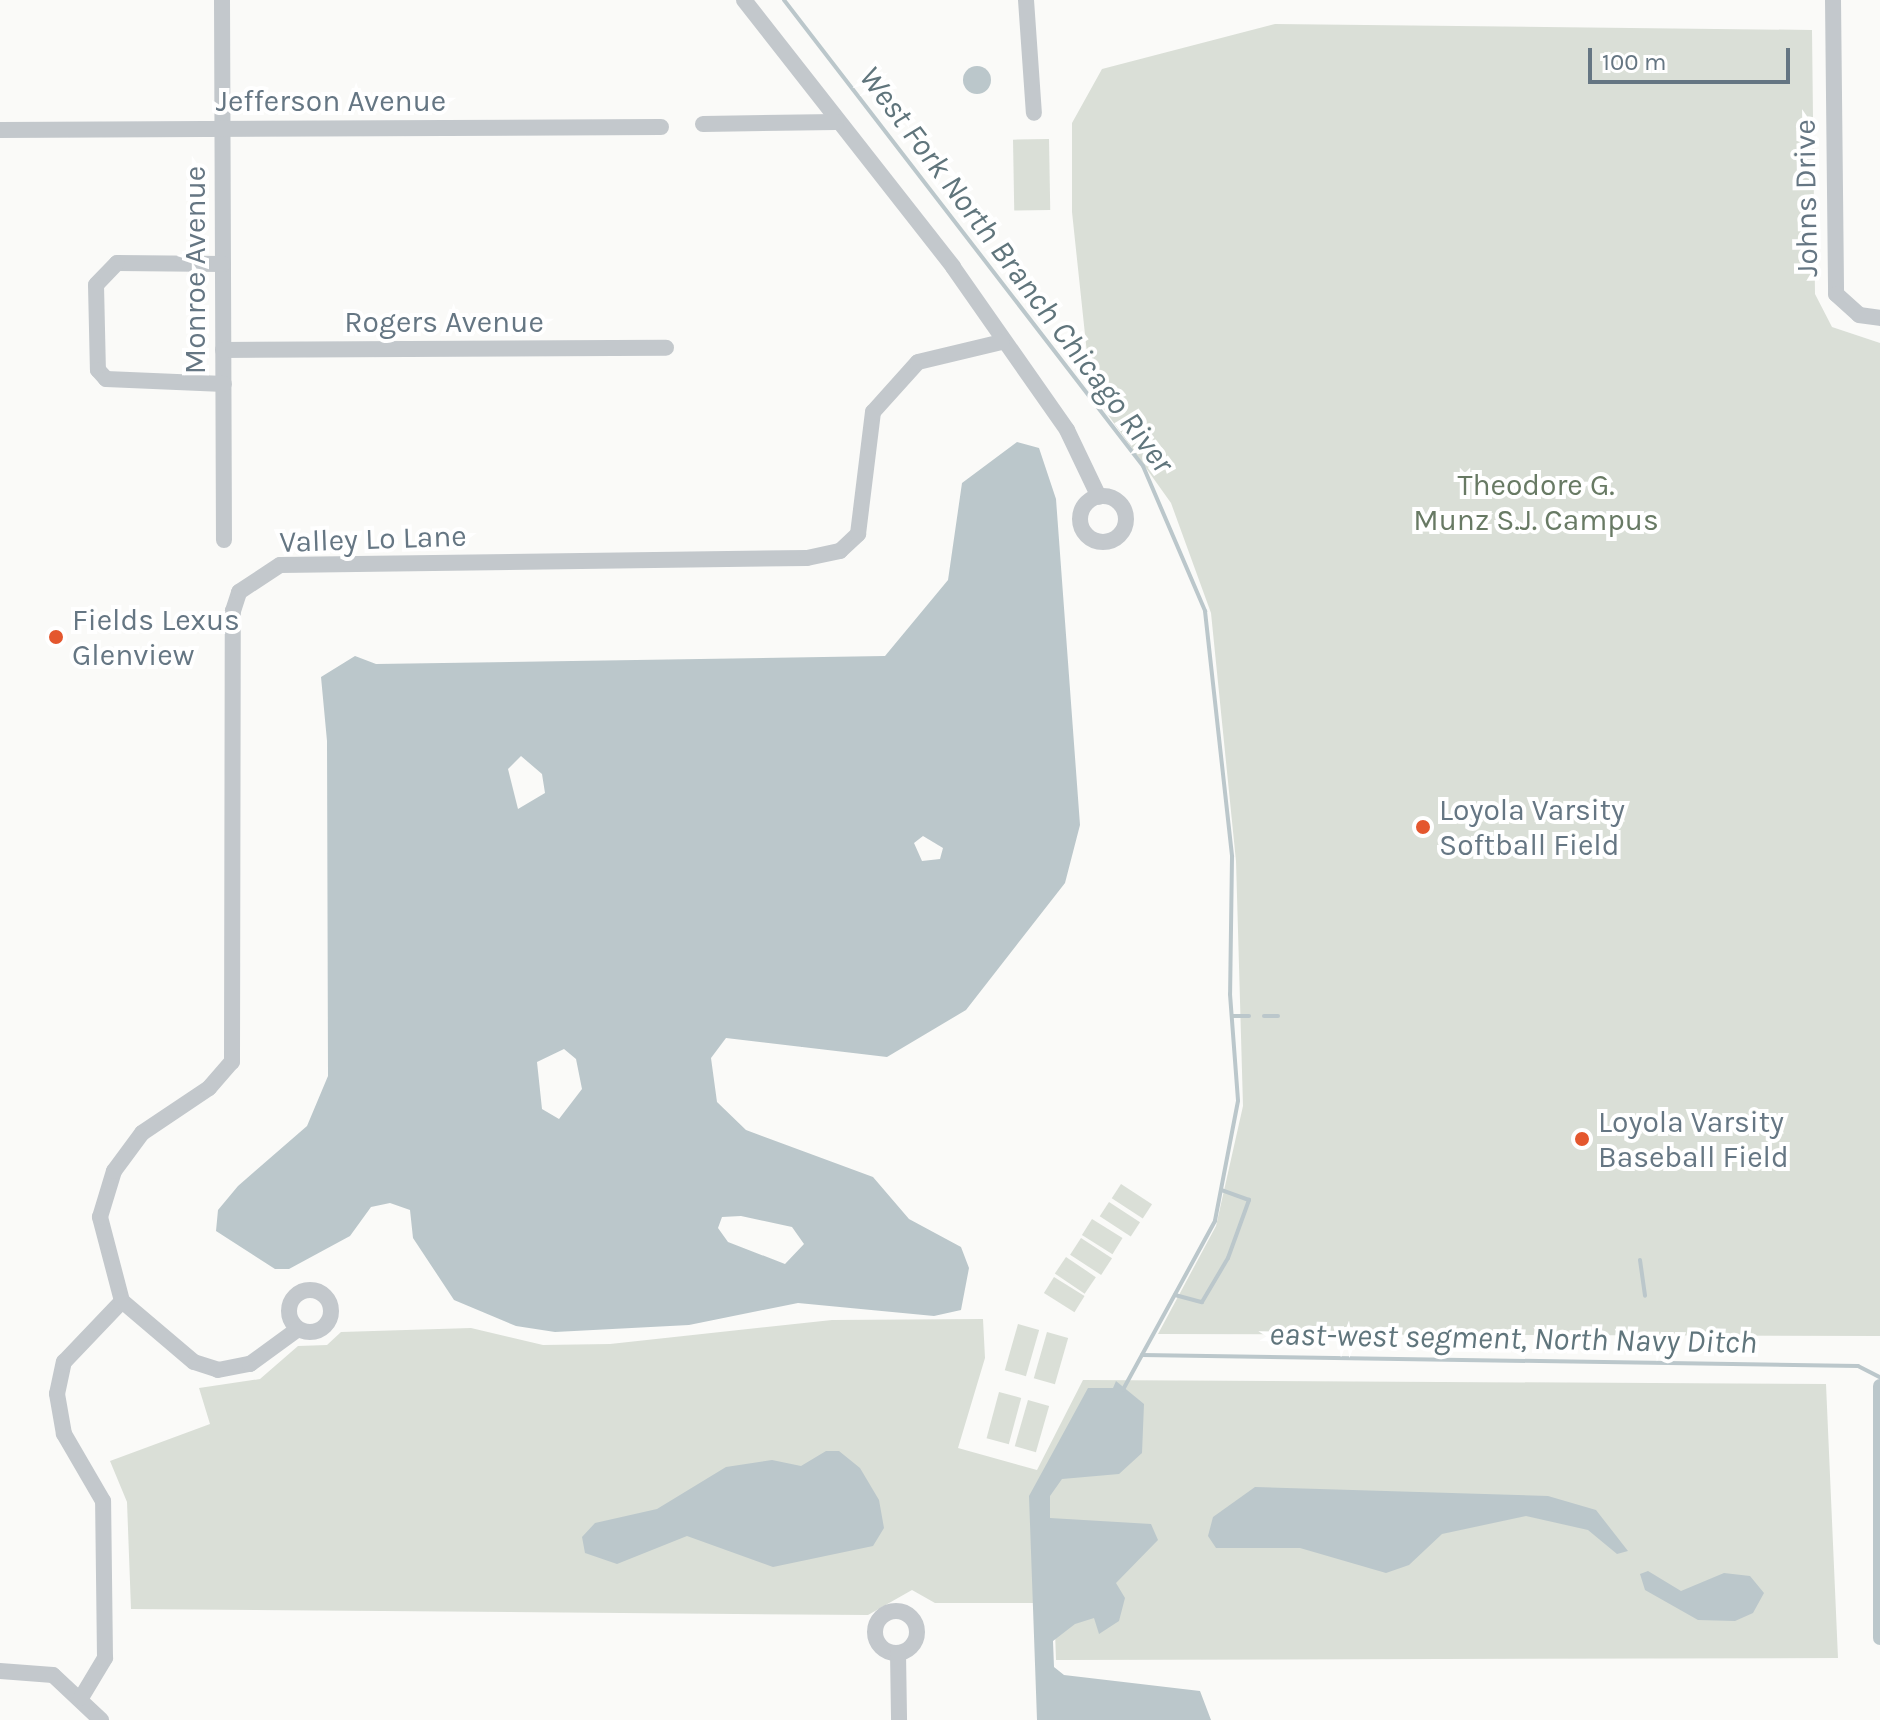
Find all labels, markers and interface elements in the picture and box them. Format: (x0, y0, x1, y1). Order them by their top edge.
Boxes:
scale bar (1592, 32, 1794, 82)
text: 100 m (1602, 48, 1667, 76)
water label: West Fork North Branch Chicago River (850, 59, 1182, 481)
street label: Jefferson Avenue (216, 83, 446, 119)
street label: Johns Drive (1787, 119, 1825, 277)
street label: Monroe Avenue (177, 166, 213, 374)
street label: Rogers Avenue (344, 304, 544, 340)
park label: Theodore G. Munz S.J. Campus (1413, 467, 1659, 538)
street label: Valley Lo Lane (279, 518, 467, 560)
place label: Fields Lexus Glenview (72, 602, 240, 672)
marker: Fields Lexus Glenview (47, 628, 65, 646)
place label: Loyola Varsity Softball Field (1439, 792, 1625, 862)
marker: Loyola Varsity Softball Field (1414, 818, 1432, 836)
place label: Loyola Varsity Baseball Field (1598, 1104, 1789, 1174)
marker: Loyola Varsity Baseball Field (1573, 1130, 1591, 1148)
water label: east-west segment, North Navy Ditch (1269, 1316, 1757, 1362)

